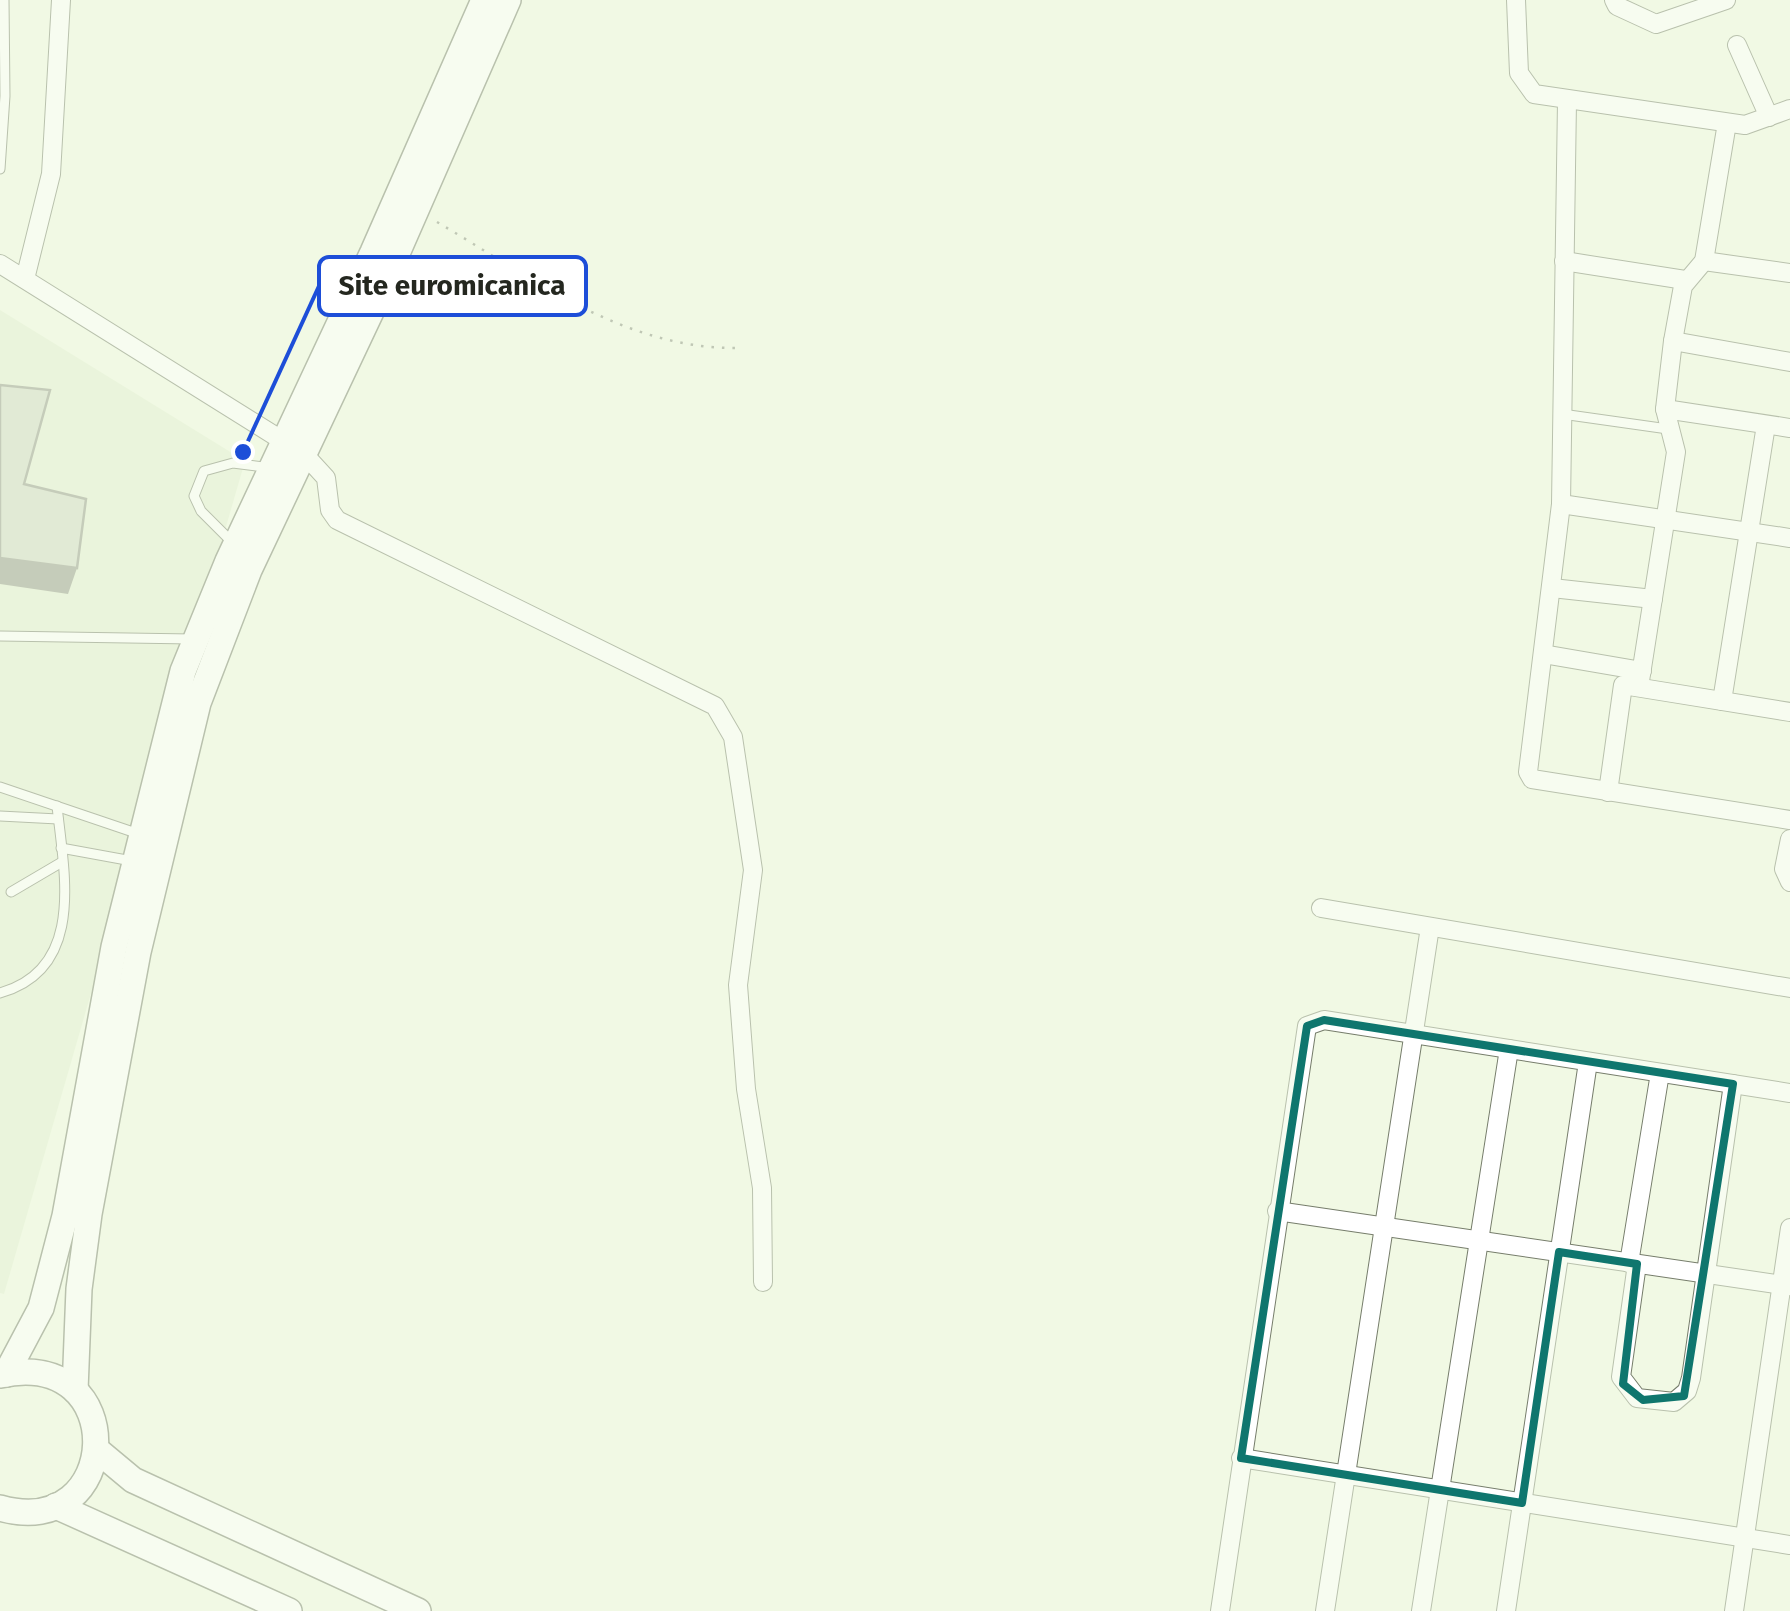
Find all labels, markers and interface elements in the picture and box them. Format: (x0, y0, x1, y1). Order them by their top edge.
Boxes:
callout: Site euromicanica (319, 257, 586, 315)
text: Site euromicanica (338, 269, 566, 302)

